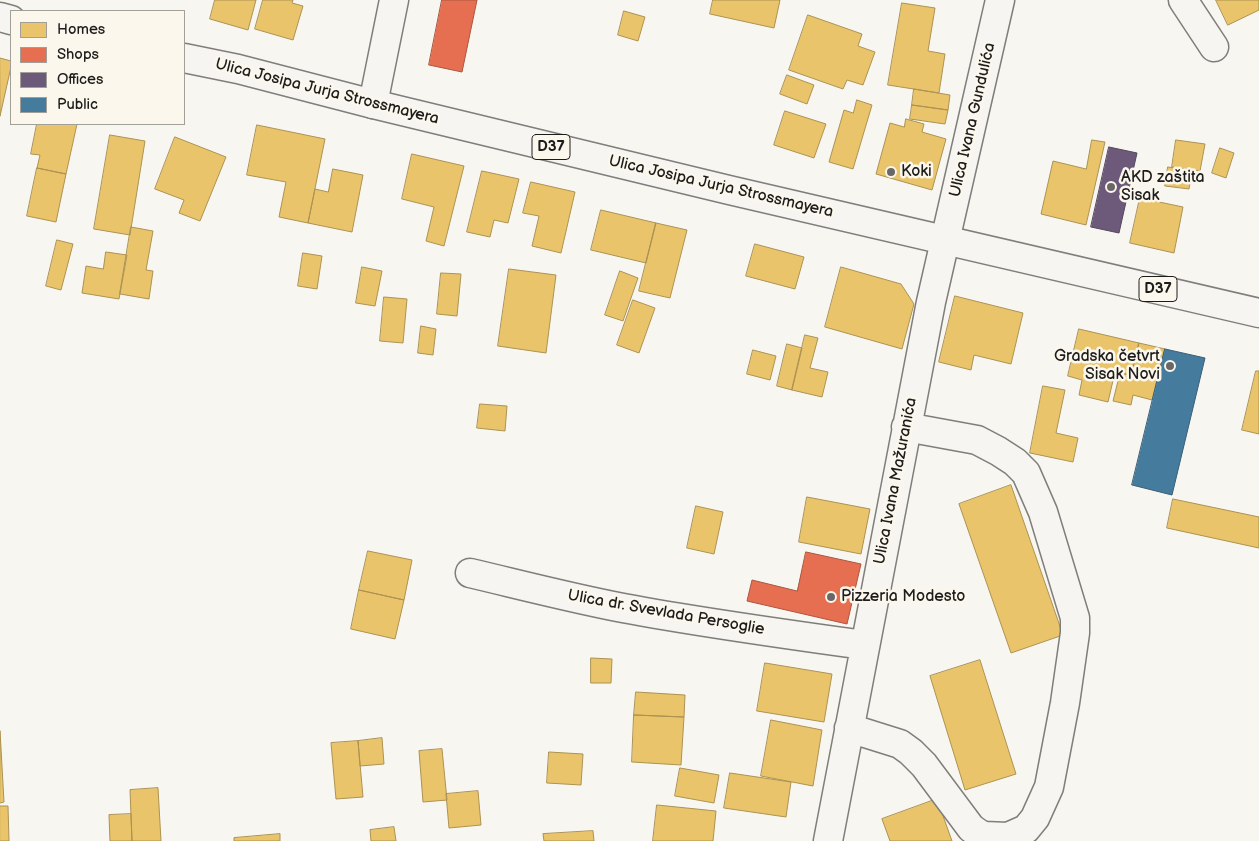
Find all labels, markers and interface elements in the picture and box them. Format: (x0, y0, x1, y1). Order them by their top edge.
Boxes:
legend (10, 10, 185, 125)
text: Homes (57, 20, 105, 39)
street label: Ulica Ivana Gundulića (946, 41, 1000, 199)
text: Shops (57, 45, 99, 64)
street label: Ulica Josipa Jurja Strossmayera (213, 55, 441, 129)
text: Offices (57, 70, 103, 89)
text: Public (57, 95, 98, 114)
road number: D37 (532, 134, 570, 160)
street label: Ulica Josipa Jurja Strossmayera (607, 152, 835, 222)
place label: Koki (901, 162, 932, 182)
marker: Koki (885, 166, 897, 178)
place label: AKD zaštita Sisak (1121, 168, 1205, 206)
marker: AKD zaštita Sisak (1105, 181, 1117, 193)
road number: D37 (1139, 276, 1177, 302)
place label: Gradska četvrt Sisak Novi (1054, 347, 1160, 385)
marker: Gradska četvrt Sisak Novi (1164, 360, 1176, 372)
street label: Ulica Ivana Mažuranića (870, 396, 922, 566)
street label: Ulica dr. Svevlada Persoglie (566, 586, 766, 640)
place label: Pizzeria Modesto (841, 587, 965, 607)
marker: Pizzeria Modesto (825, 591, 837, 603)

